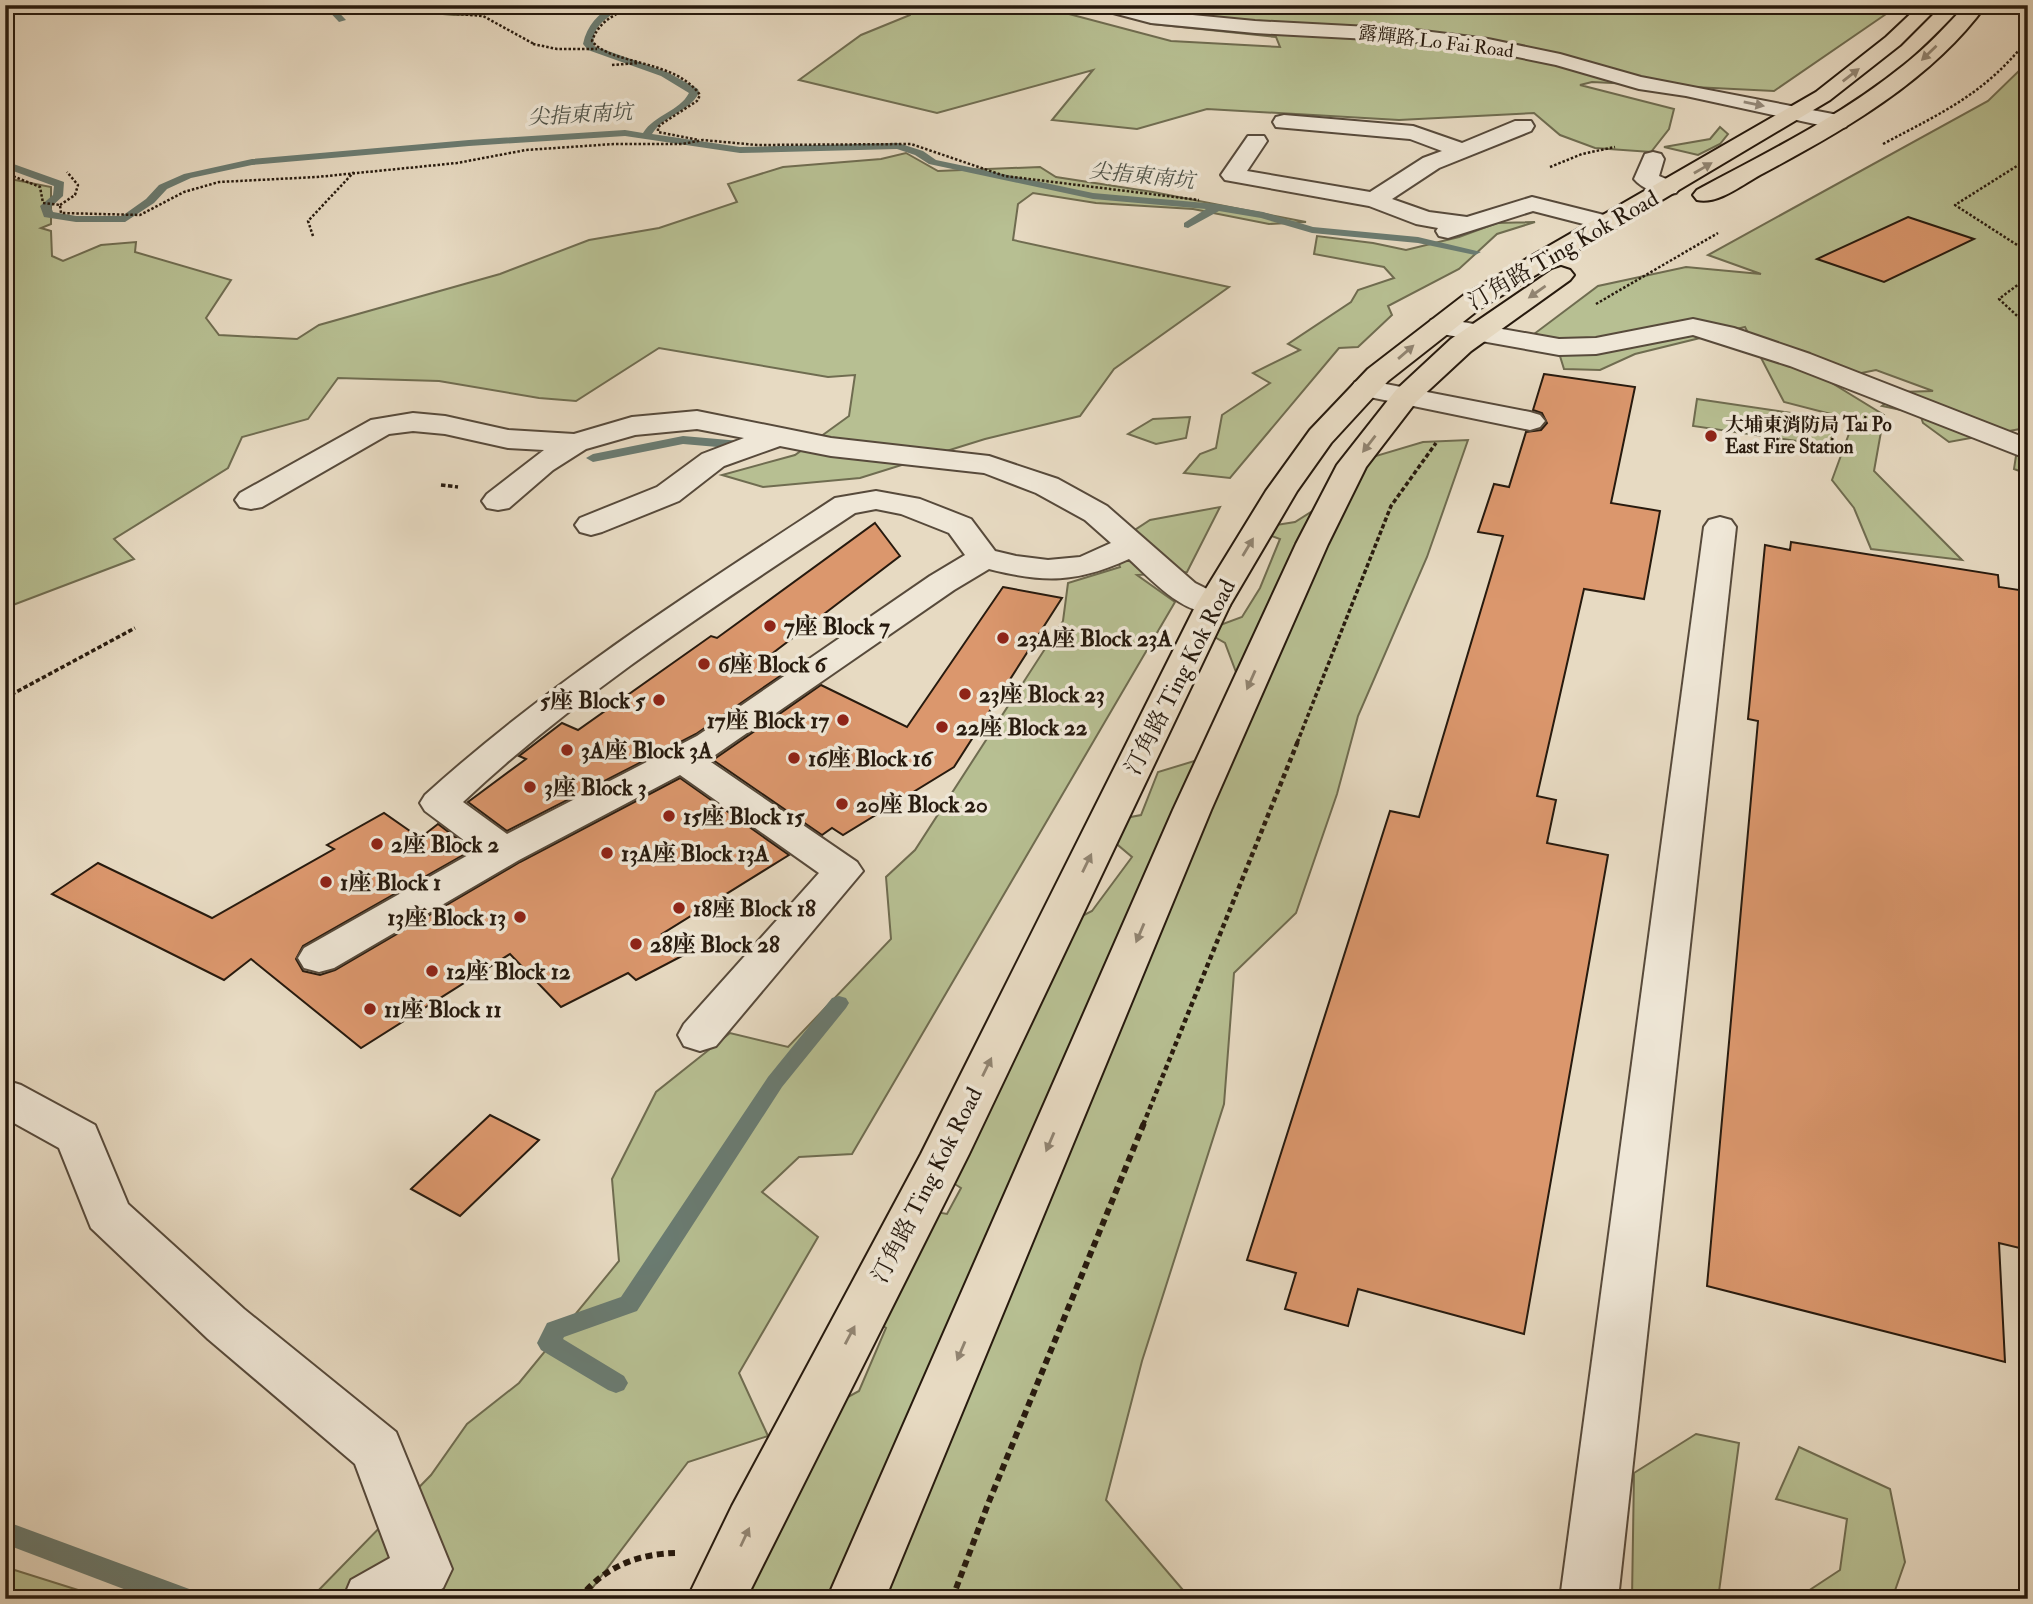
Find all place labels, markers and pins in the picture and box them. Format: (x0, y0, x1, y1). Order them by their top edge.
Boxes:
place label: 大埔東消防局 Tai Po East Fire Station (1725, 413, 1892, 459)
marker: 大埔東消防局 Tai Po East Fire Station (1703, 428, 1719, 444)
place label: 7座 Block 7 (784, 612, 890, 641)
marker: 7座 Block 7 (762, 618, 778, 634)
place label: 23A座 Block 23A (1017, 624, 1172, 653)
marker: 23A座 Block 23A (995, 630, 1011, 646)
place label: 6座 Block 6 (718, 650, 828, 679)
marker: 6座 Block 6 (696, 656, 712, 672)
place label: 23座 Block 23 (979, 680, 1105, 709)
place label: 5座 Block 5 (540, 686, 646, 715)
marker: 23座 Block 23 (957, 686, 973, 702)
marker: 5座 Block 5 (651, 692, 667, 708)
place label: 17座 Block 17 (707, 706, 829, 735)
marker: 17座 Block 17 (835, 712, 851, 728)
place label: 22座 Block 22 (956, 713, 1088, 742)
marker: 22座 Block 22 (934, 719, 950, 735)
place label: 3A座 Block 3A (581, 736, 713, 765)
marker: 3A座 Block 3A (559, 742, 575, 758)
place label: 16座 Block 16 (808, 744, 935, 773)
marker: 16座 Block 16 (786, 750, 802, 766)
place label: 3座 Block 3 (544, 773, 646, 802)
marker: 3座 Block 3 (522, 779, 538, 795)
place label: 20座 Block 20 (856, 790, 988, 819)
marker: 20座 Block 20 (834, 796, 850, 812)
place label: 15座 Block 15 (683, 802, 805, 831)
marker: 15座 Block 15 (661, 808, 677, 824)
place label: 2座 Block 2 (391, 830, 499, 859)
marker: 2座 Block 2 (369, 836, 385, 852)
place label: 13A座 Block 13A (621, 839, 769, 868)
marker: 13A座 Block 13A (599, 845, 615, 861)
place label: 1座 Block 1 (340, 868, 441, 897)
marker: 1座 Block 1 (318, 874, 334, 890)
place label: 18座 Block 18 (693, 894, 816, 923)
marker: 18座 Block 18 (671, 900, 687, 916)
place label: 13座 Block 13 (387, 903, 506, 932)
marker: 13座 Block 13 (512, 909, 528, 925)
place label: 28座 Block 28 (650, 930, 780, 959)
marker: 28座 Block 28 (628, 936, 644, 952)
place label: 12座 Block 12 (446, 957, 571, 986)
marker: 12座 Block 12 (424, 963, 440, 979)
place label: 11座 Block 11 (384, 995, 502, 1024)
marker: 11座 Block 11 (362, 1001, 378, 1017)

